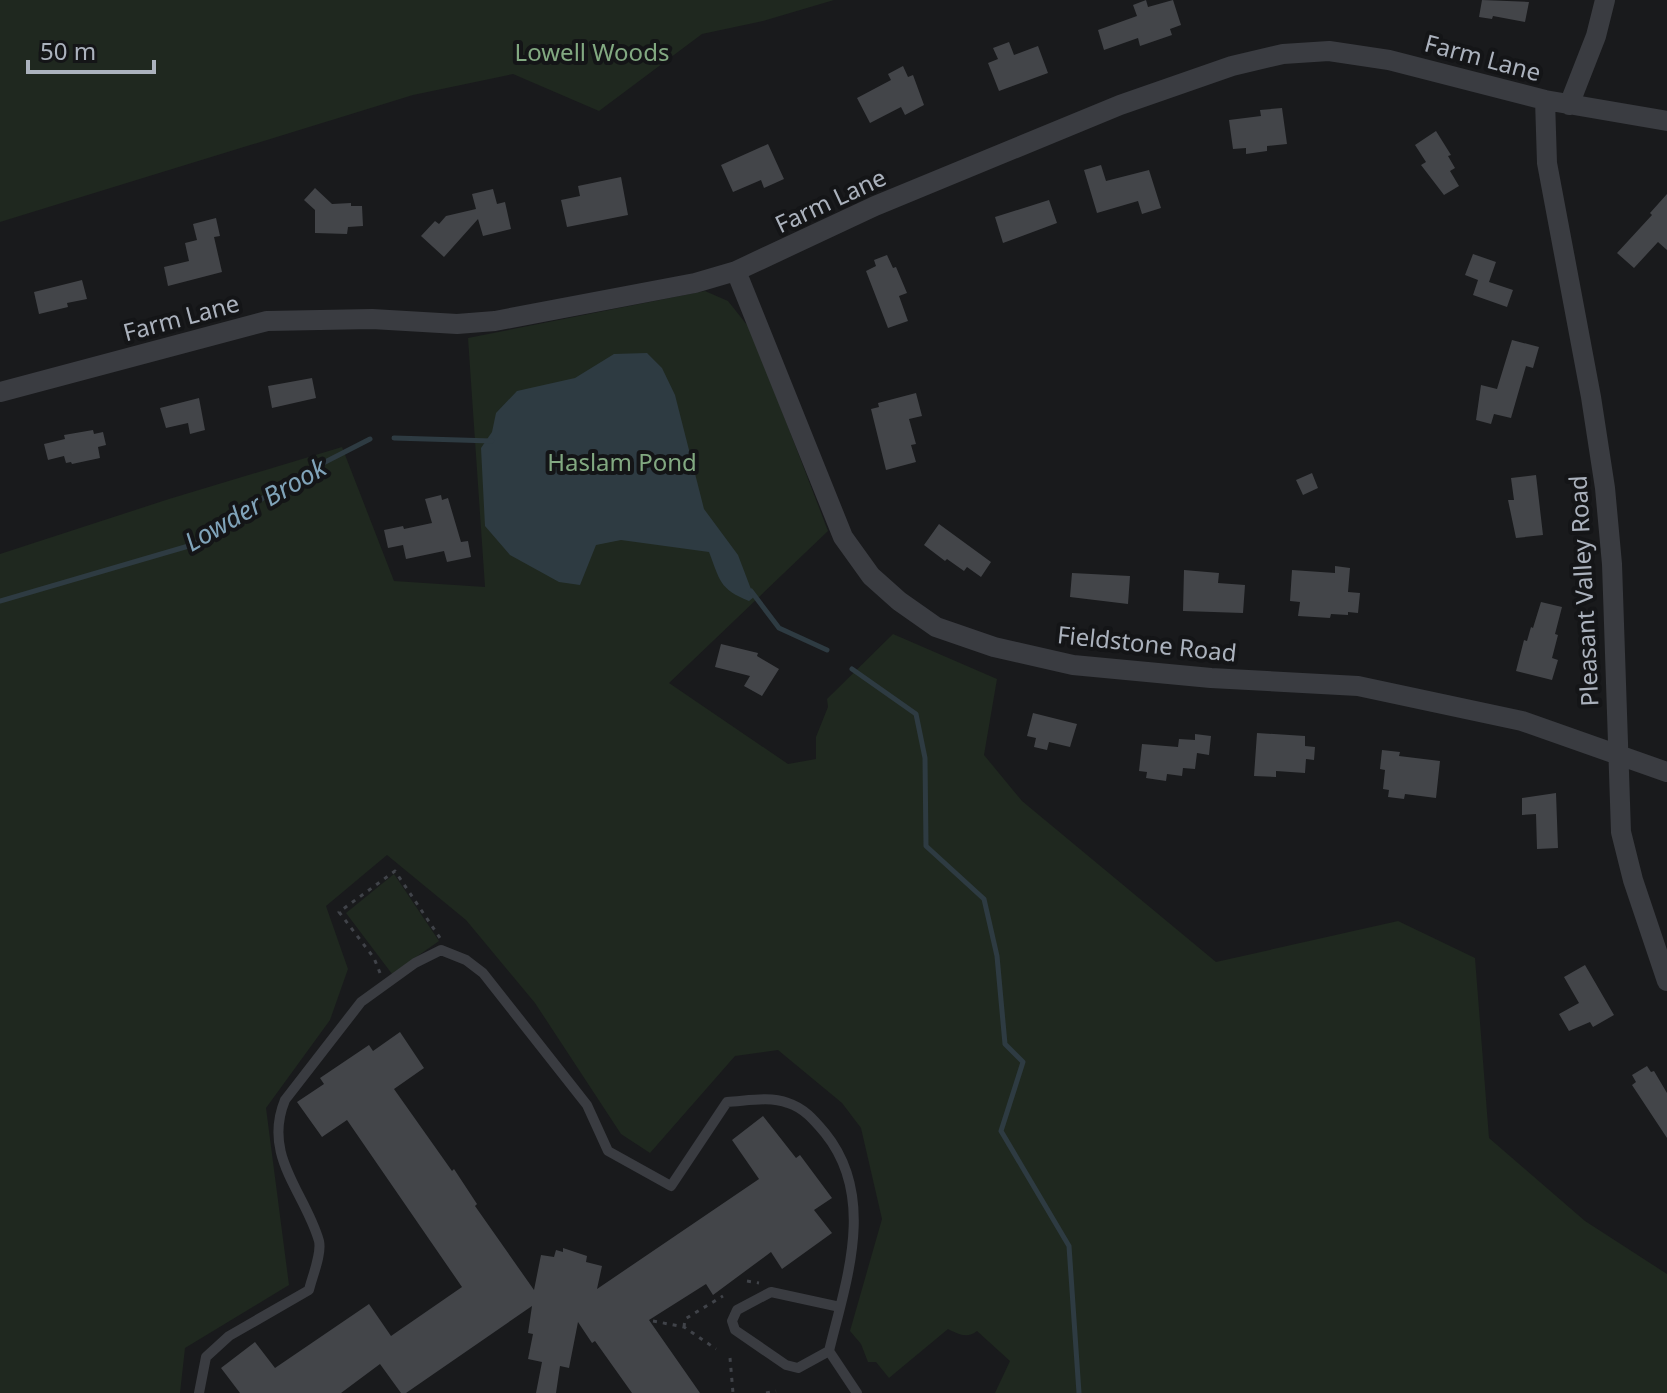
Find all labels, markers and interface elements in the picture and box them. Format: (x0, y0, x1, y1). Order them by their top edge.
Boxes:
scale bar (28, 24, 154, 74)
street label: Farm Lane (1421, 26, 1545, 88)
text: 50 m (40, 34, 96, 67)
park label: Lowell Woods (515, 35, 669, 68)
street label: Farm Lane (769, 160, 891, 240)
street label: Farm Lane (119, 286, 243, 348)
park label: Haslam Pond (547, 445, 697, 478)
water label: Lowder Brook (178, 448, 333, 559)
street label: Pleasant Valley Road (1560, 475, 1606, 707)
street label: Fieldstone Road (1056, 617, 1238, 669)

